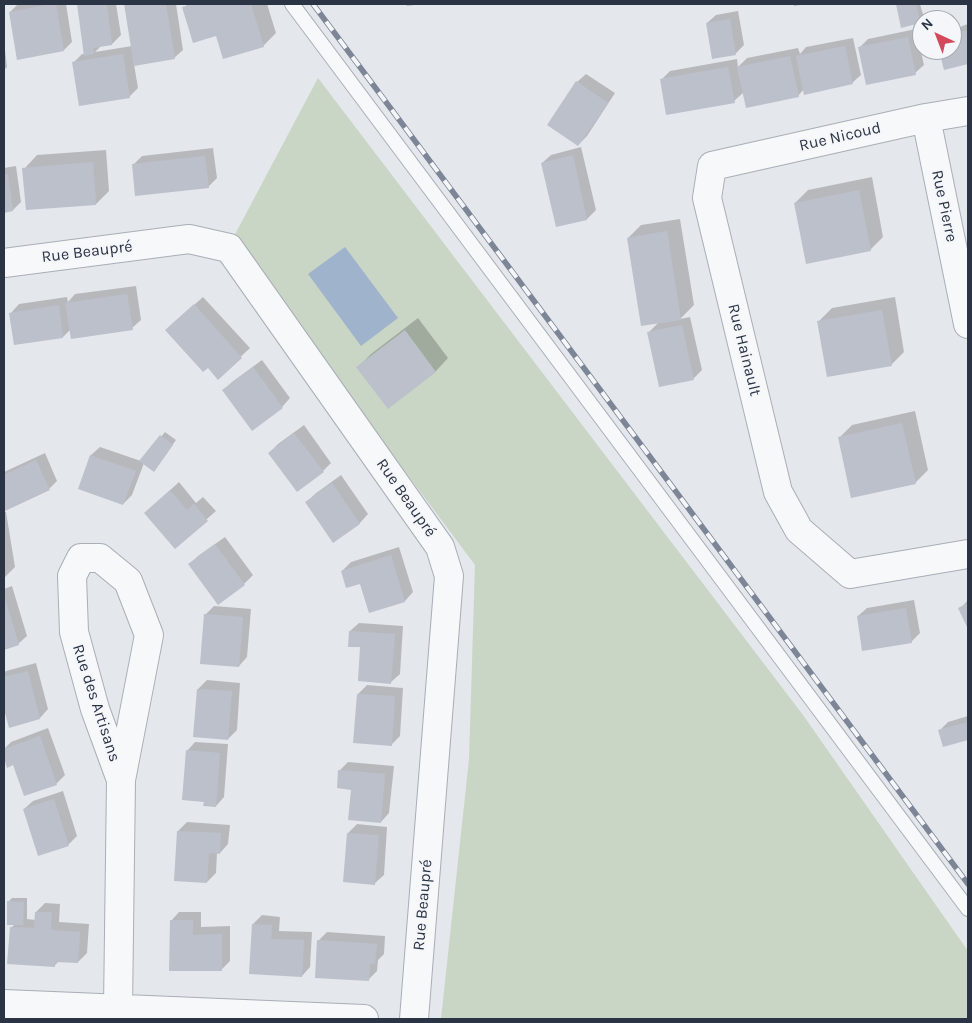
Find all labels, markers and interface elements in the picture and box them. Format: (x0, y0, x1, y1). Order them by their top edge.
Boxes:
north arrow (912, 10, 962, 60)
text: N (918, 15, 937, 34)
street label: Rue Nicoud (797, 118, 883, 156)
street label: Rue Pierre (927, 168, 961, 244)
street label: Rue Beaupré (40, 237, 134, 267)
street label: Rue Hainault (723, 302, 765, 398)
street label: Rue Beaupré (372, 455, 440, 541)
street label: Rue des Artisans (68, 642, 124, 764)
street label: Rue Beaupré (409, 859, 437, 951)

